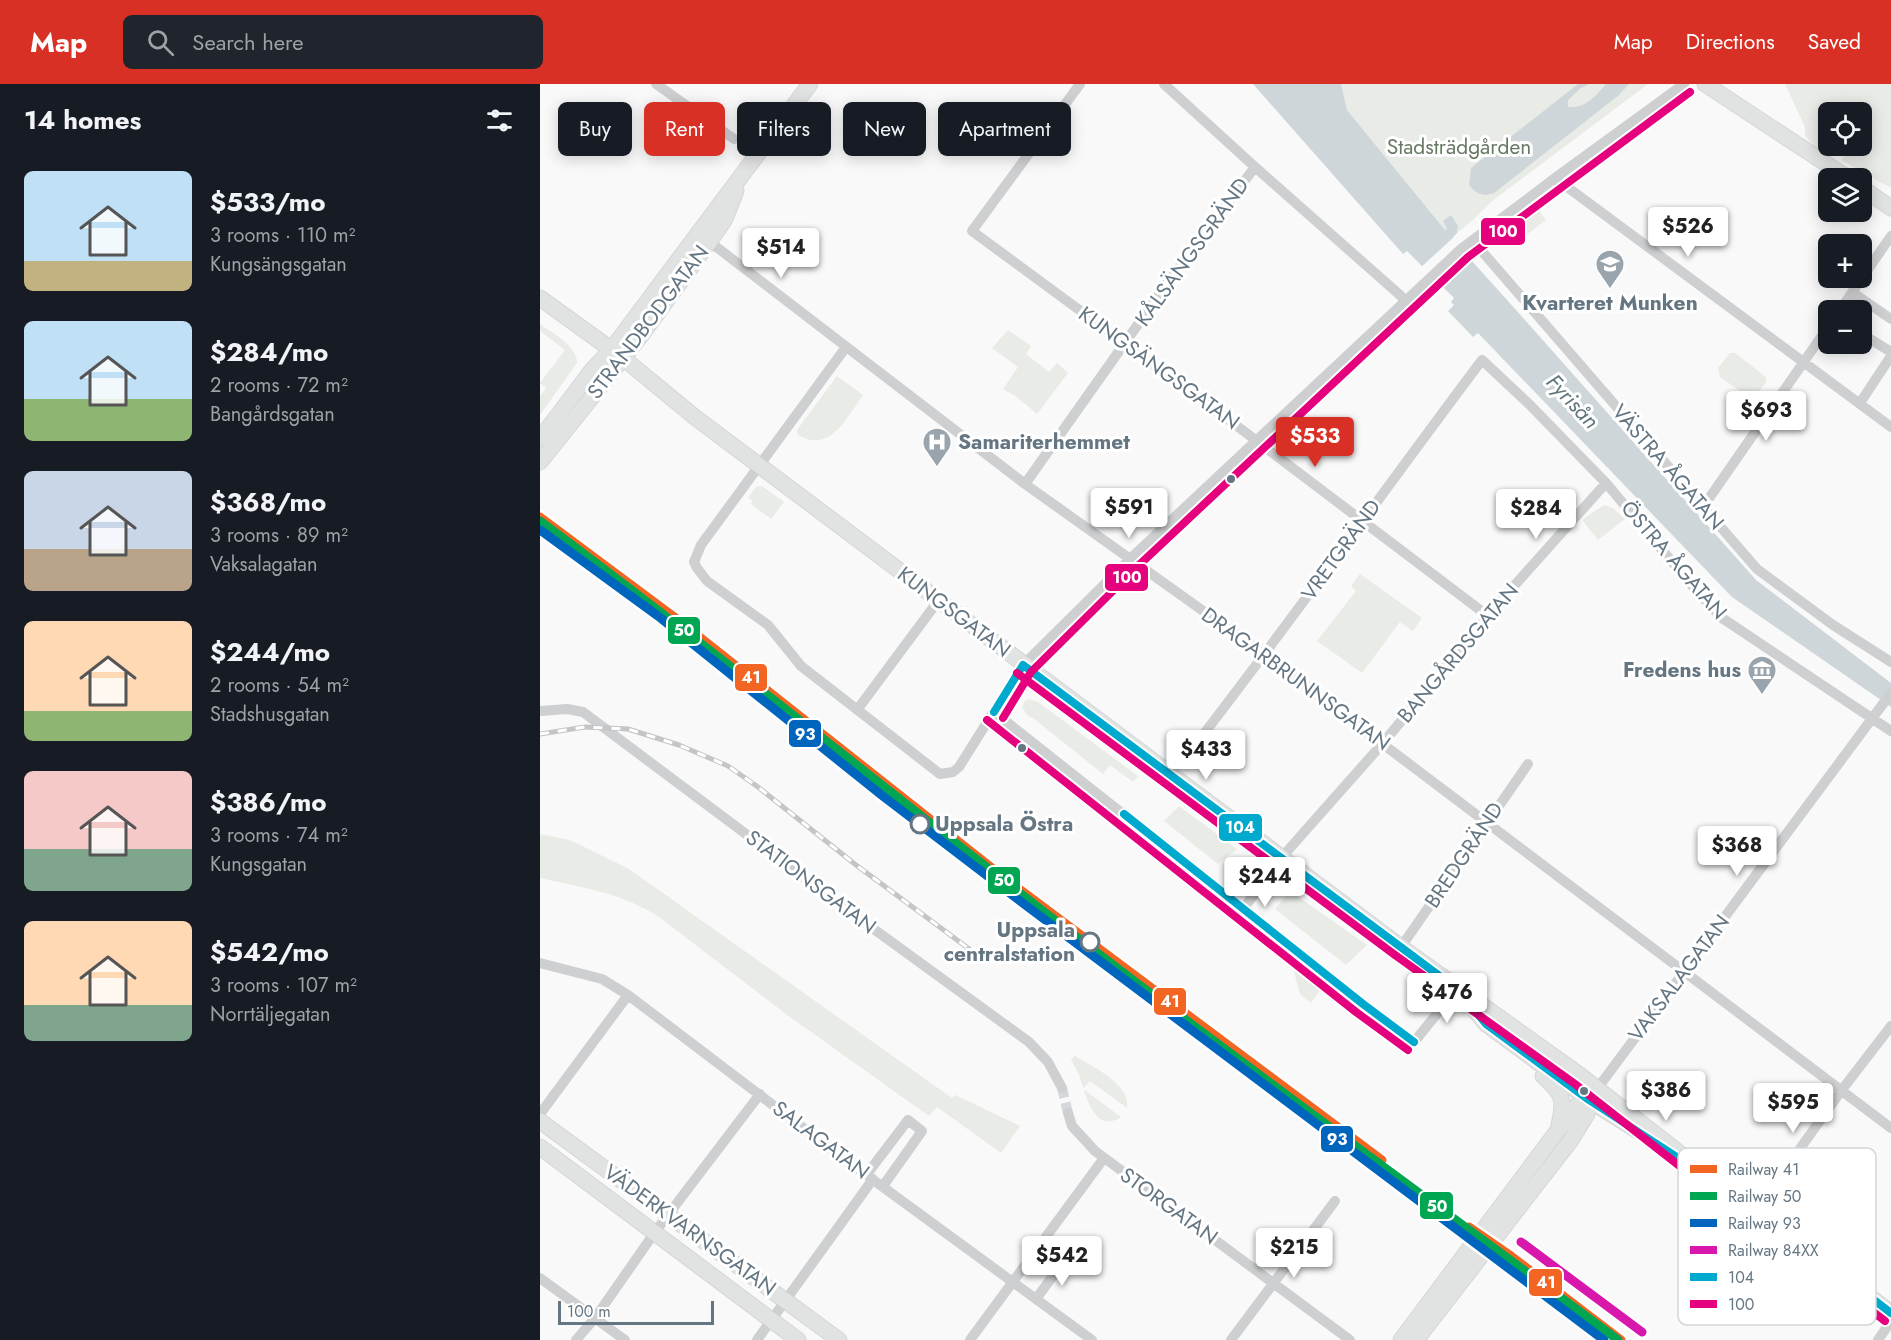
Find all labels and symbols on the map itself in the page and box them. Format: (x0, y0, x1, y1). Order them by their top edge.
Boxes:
park label: Stadsträdgården (1387, 132, 1531, 162)
street label: KÅLSÄNGSGRÄND (1128, 172, 1256, 332)
pin: $526 (1652, 207, 1724, 258)
line badge: 100 (1480, 217, 1526, 246)
text: 100 (1488, 220, 1518, 243)
pin: $514 (745, 228, 817, 279)
street label: STRANDBODGATAN (580, 239, 716, 405)
school or university icon: Kvarteret Munken (1594, 248, 1626, 290)
place label: Kvarteret Munken (1522, 288, 1698, 318)
street label: KUNGSÄNGSGATAN (1072, 299, 1246, 437)
water label: Fyrisån (1539, 366, 1607, 436)
pin: $693 (1730, 391, 1802, 442)
street label: VÄSTRA ÅGATAN (1605, 398, 1731, 536)
pin: $533 (1279, 417, 1351, 468)
hospital icon: Samariterhemmet (921, 426, 953, 468)
place label: Samariterhemmet (958, 427, 1130, 457)
unlabelled marker (1225, 473, 1237, 485)
pin: $591 (1093, 488, 1165, 539)
pin: $284 (1500, 489, 1572, 540)
street label: VRETGRÄND (1294, 493, 1388, 607)
street label: ÖSTRA ÅGATAN (1614, 494, 1734, 626)
street label: KUNGSGATAN (891, 559, 1017, 665)
line badge: 100 (1104, 563, 1149, 592)
text: 100 (1112, 566, 1142, 589)
street label: BANGÅRDSGATAN (1390, 577, 1526, 729)
street label: DRAGARBRUNNSGATAN (1195, 600, 1397, 758)
line badge: 50 (667, 616, 701, 645)
text: 50 (674, 619, 694, 642)
museum icon: Fredens hus (1746, 654, 1778, 696)
place label: Fredens hus (1623, 655, 1741, 685)
line badge: 41 (734, 663, 768, 692)
text: 41 (741, 666, 761, 689)
line badge: 93 (788, 719, 822, 748)
text: 93 (795, 723, 815, 746)
pin: $433 (1170, 730, 1242, 781)
unlabelled marker (1016, 742, 1028, 754)
street label: BREDGRÄND (1418, 796, 1510, 914)
place label: Uppsala Östra (935, 809, 1073, 839)
line badge: 104 (1218, 813, 1263, 842)
marker: Uppsala Östra (910, 814, 930, 834)
text: 104 (1225, 816, 1255, 839)
street label: STATIONSGATAN (739, 823, 883, 941)
pin: $368 (1701, 826, 1773, 877)
pin: $244 (1229, 857, 1301, 908)
line badge: 50 (987, 866, 1021, 895)
text: 50 (994, 869, 1014, 892)
street label: VAKSALAGATAN (1621, 908, 1737, 1048)
place label: Uppsala centralstation (944, 915, 1075, 969)
marker: Uppsala centralstation (1080, 932, 1100, 952)
pin: $476 (1411, 973, 1483, 1024)
line badge: 41 (1153, 987, 1187, 1016)
text: 41 (1160, 990, 1180, 1013)
pin: $386 (1630, 1071, 1702, 1122)
pin: $595 (1757, 1083, 1829, 1134)
unlabelled marker (1578, 1085, 1590, 1097)
street label: SALAGATAN (766, 1094, 876, 1186)
line badge: 93 (1320, 1125, 1354, 1153)
text: 93 (1327, 1128, 1347, 1151)
legend (1678, 1148, 1876, 1325)
street label: VÄDERKVARNSGATAN (598, 1157, 782, 1303)
text: Railway 41 (1728, 1158, 1799, 1181)
street label: STORGATAN (1114, 1160, 1224, 1252)
text: Railway 50 (1728, 1185, 1801, 1208)
line badge: 50 (1419, 1191, 1454, 1220)
text: 50 (1427, 1195, 1447, 1218)
text: Railway 93 (1728, 1212, 1801, 1235)
pin: $215 (1258, 1228, 1330, 1279)
pin: $542 (1026, 1236, 1098, 1287)
text: Railway 84XX (1728, 1239, 1819, 1262)
text: 104 (1728, 1266, 1754, 1289)
line badge: 41 (1528, 1268, 1563, 1297)
text: 41 (1536, 1271, 1556, 1294)
text: 100 (1728, 1293, 1754, 1316)
scale bar (558, 1298, 714, 1326)

